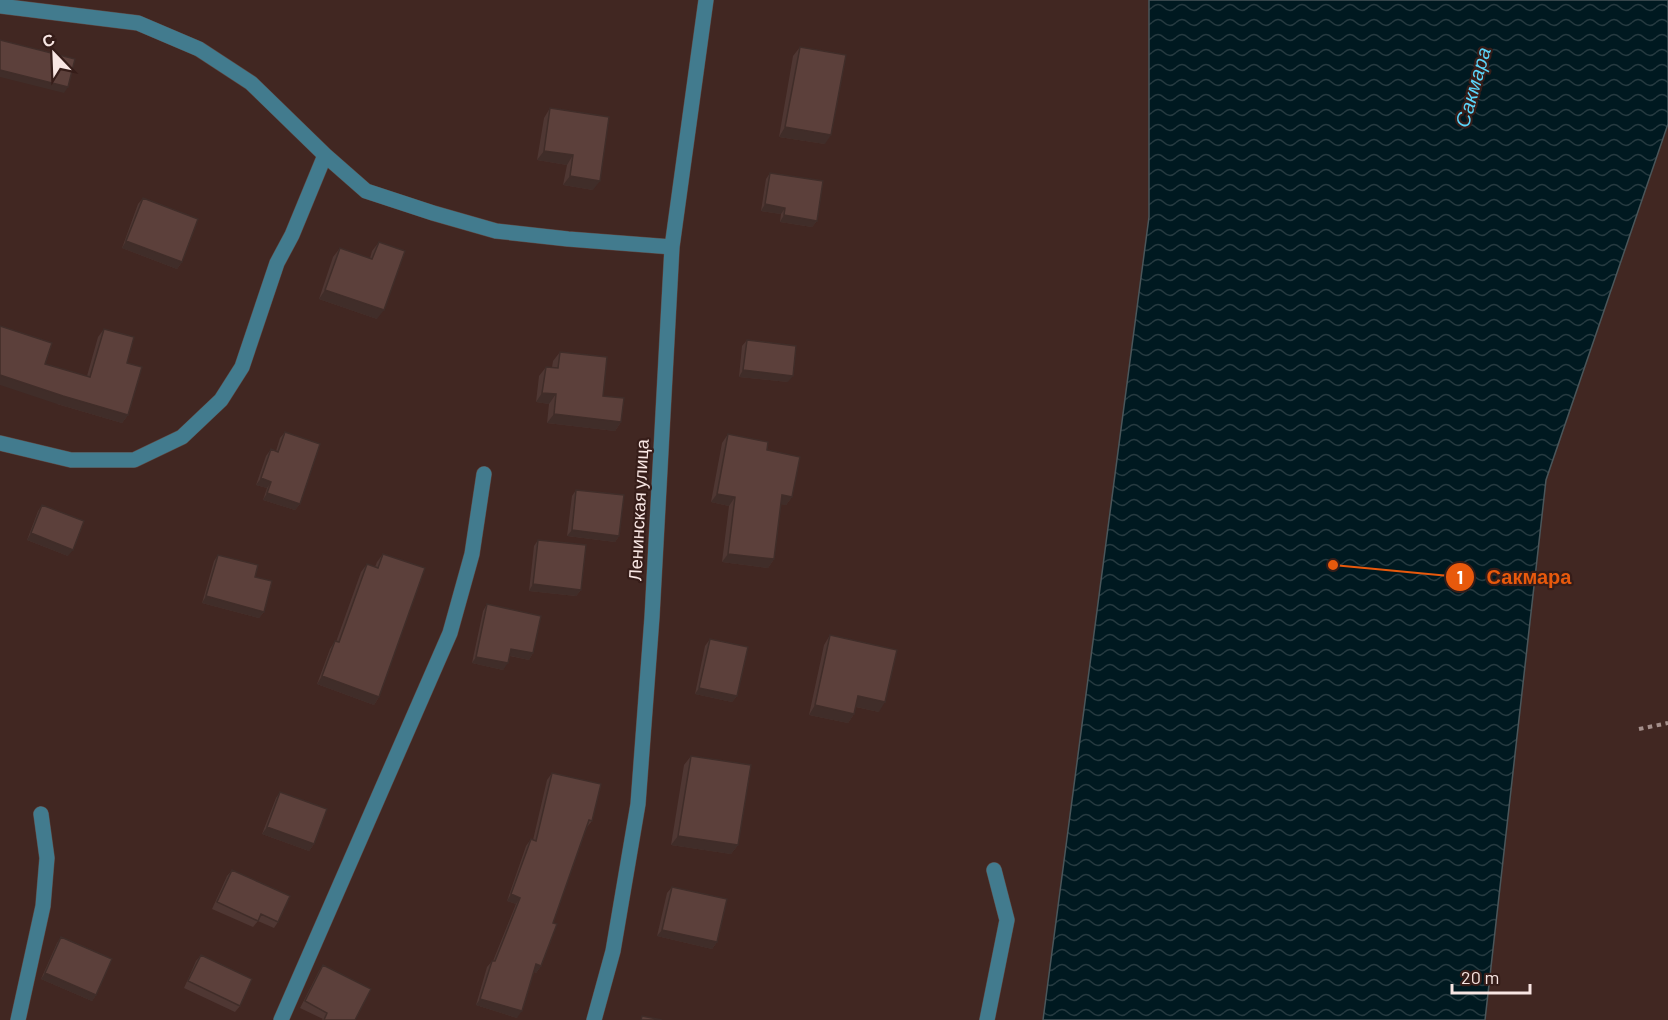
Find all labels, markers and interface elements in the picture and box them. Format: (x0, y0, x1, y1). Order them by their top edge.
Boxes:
north arrow (24, 24, 84, 84)
text: С (39, 29, 57, 51)
water label: Сакмара (1449, 44, 1495, 130)
street label: Ленинская улица (623, 438, 653, 581)
callout: Сакмара (1445, 558, 1584, 596)
text: Сакмара (1487, 564, 1572, 588)
text: 1 (1457, 566, 1463, 588)
scale bar (1452, 957, 1530, 995)
text: 20 m (1461, 966, 1499, 988)

